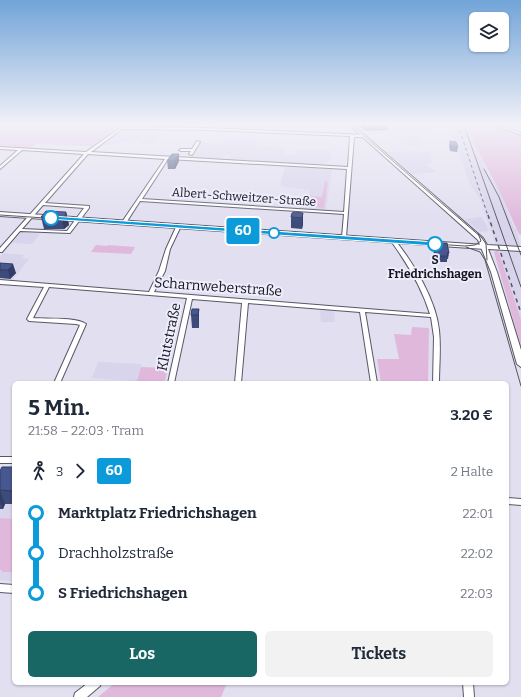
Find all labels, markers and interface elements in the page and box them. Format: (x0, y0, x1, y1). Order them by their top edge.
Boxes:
map controls (469, 12, 509, 52)
button: layers (469, 12, 509, 52)
street label: Albert-Schweitzer-Straße (171, 185, 317, 209)
unlabelled marker (43, 210, 59, 226)
line badge: 60 (225, 218, 261, 244)
text: 60 (234, 222, 252, 239)
unlabelled marker (268, 227, 280, 239)
marker: S Friedrichshagen (427, 236, 443, 252)
place label: S Friedrichshagen (388, 253, 482, 281)
street label: Scharnweberstraße (153, 274, 283, 300)
street label: Klutstraße (153, 301, 185, 373)
text: 5 Min. (28, 394, 90, 421)
text: 3.20 € (450, 406, 493, 424)
text: 21:58 – 22:03 · Tram (28, 423, 144, 438)
icon: walk (28, 460, 50, 482)
icon: forward (69, 460, 91, 482)
text: 60 (105, 462, 123, 479)
text: 3 (56, 464, 63, 479)
text: 2 Halte (451, 464, 493, 479)
text: Marktplatz Friedrichshagen (58, 504, 257, 522)
text: 22:01 (463, 506, 493, 521)
text: Drachholzstraße (58, 544, 174, 562)
text: 22:02 (461, 546, 493, 561)
text: S Friedrichshagen (58, 584, 187, 602)
text: 22:03 (460, 586, 493, 601)
button: Los (28, 631, 257, 677)
button: Tickets (265, 631, 493, 677)

